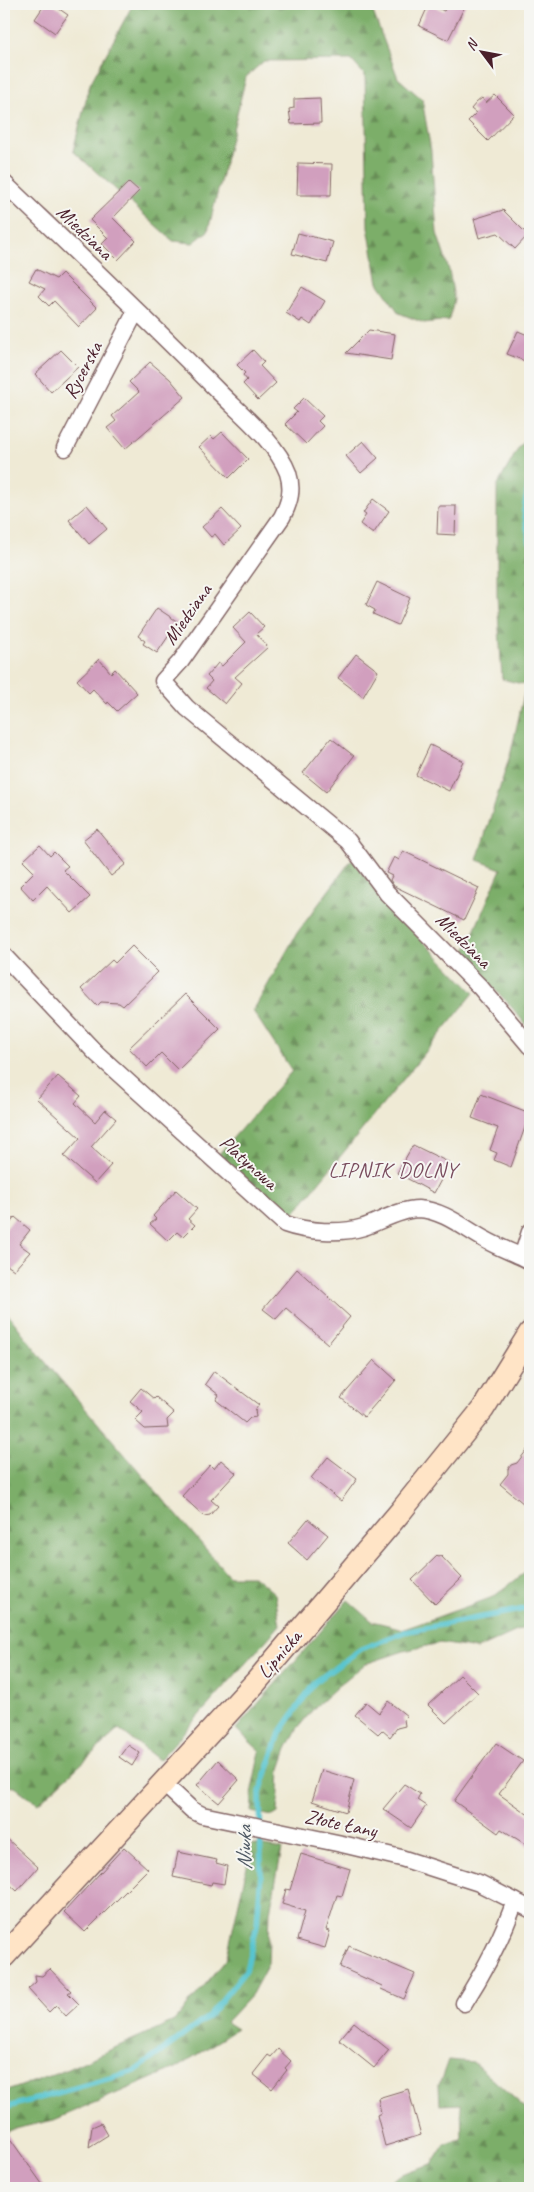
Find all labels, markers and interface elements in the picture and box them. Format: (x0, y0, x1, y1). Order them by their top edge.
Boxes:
north arrow (456, 28, 506, 78)
text: N (462, 35, 482, 54)
street label: Miedziana (51, 200, 119, 267)
street label: Rycerska (57, 336, 109, 403)
street label: Miedziana (158, 577, 218, 650)
street label: Miedziana (431, 907, 498, 975)
street label: Platynowa (214, 1130, 284, 1196)
district label: LIPNIK DOLNY (328, 1157, 461, 1183)
street label: Lipnicka (252, 1624, 308, 1684)
street label: Złote Łany (303, 1804, 380, 1844)
water label: Niwka (231, 1823, 257, 1870)

